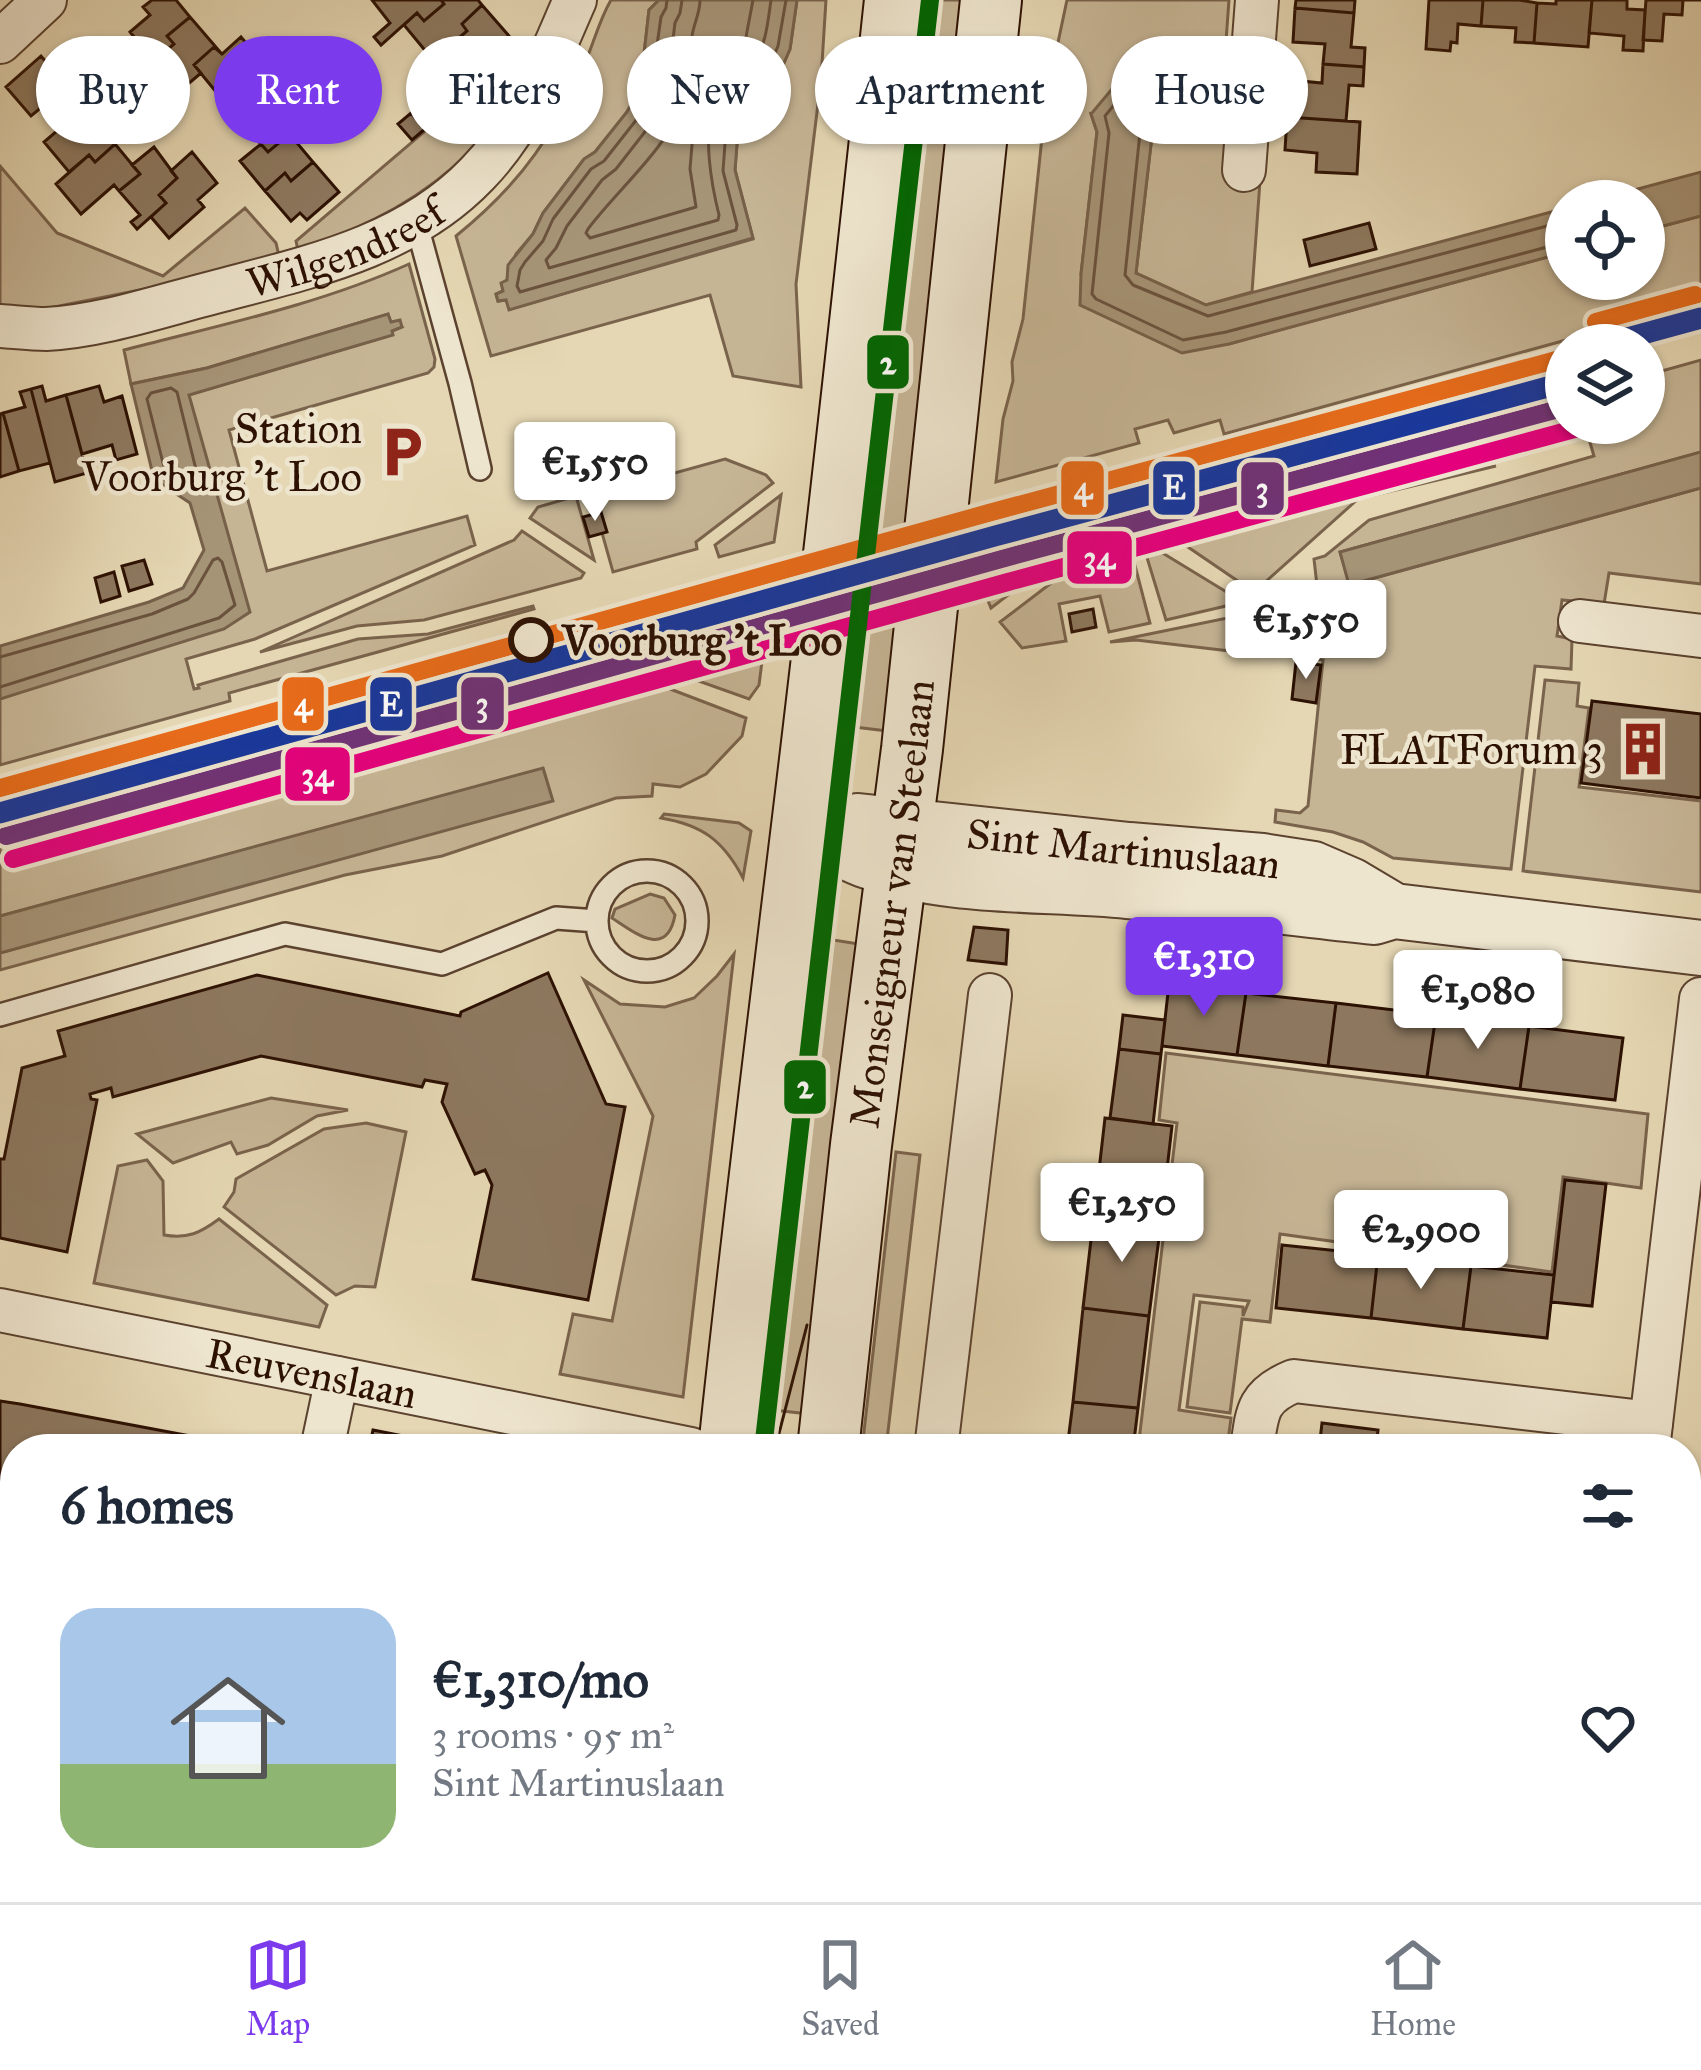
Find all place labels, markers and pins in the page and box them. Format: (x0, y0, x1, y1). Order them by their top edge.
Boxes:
place label: Station Voorburg 't Loo (81, 403, 362, 503)
pin: €1,550 (497, 422, 693, 524)
parking icon: Station Voorburg 't Loo (373, 423, 431, 481)
pin: €1,550 (1208, 580, 1404, 682)
place label: Voorburg 't Loo (561, 615, 842, 667)
marker: Voorburg 't Loo (510, 619, 552, 661)
building icon: FLATForum 3 (1614, 720, 1672, 778)
place label: FLATForum 3 (1340, 724, 1603, 776)
pin: €1,310 (1106, 917, 1302, 1019)
pin: €1,080 (1380, 950, 1576, 1052)
pin: €1,250 (1024, 1163, 1220, 1265)
pin: €2,900 (1323, 1190, 1519, 1292)

